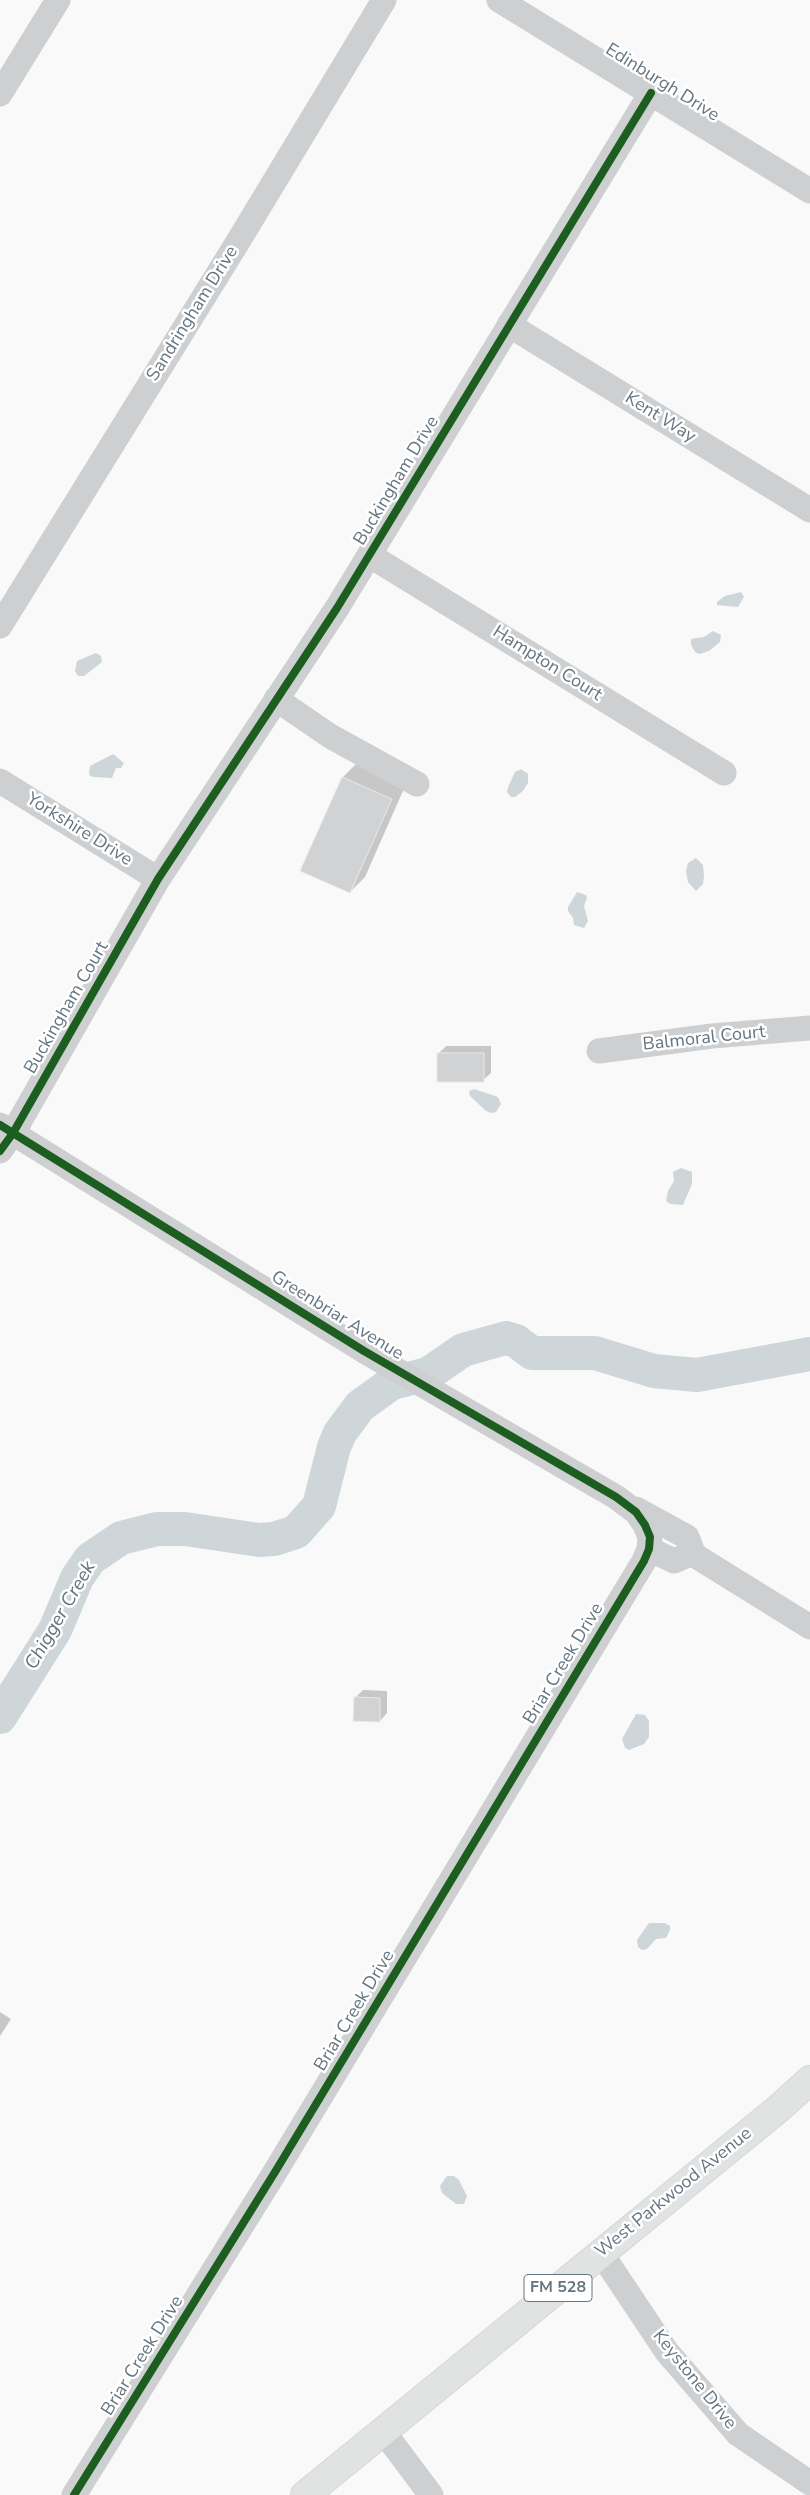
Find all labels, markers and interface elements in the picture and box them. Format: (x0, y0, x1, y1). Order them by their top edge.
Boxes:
street label: Edinburgh Drive (601, 39, 723, 127)
street label: Sandringham Drive (143, 242, 243, 386)
street label: Kent Way (621, 388, 699, 448)
street label: Buckingham Drive (350, 412, 444, 550)
street label: Hampton Court (488, 622, 606, 706)
street label: Yorkshire Drive (22, 789, 136, 871)
street label: Buckingham Court (20, 938, 114, 1078)
street label: Balmoral Court (642, 1022, 766, 1056)
street label: Greenbriar Avenue (267, 1267, 407, 1365)
water label: Chigger Creek (21, 1558, 101, 1674)
street label: Briar Creek Drive (519, 1600, 609, 1728)
street label: Briar Creek Drive (310, 1947, 400, 2075)
street label: West Parkwood Avenue (591, 2123, 757, 2263)
road number: FM 528 (524, 2274, 592, 2302)
street label: Briar Creek Drive (97, 2292, 189, 2420)
street label: Keystone Drive (647, 2326, 741, 2434)

